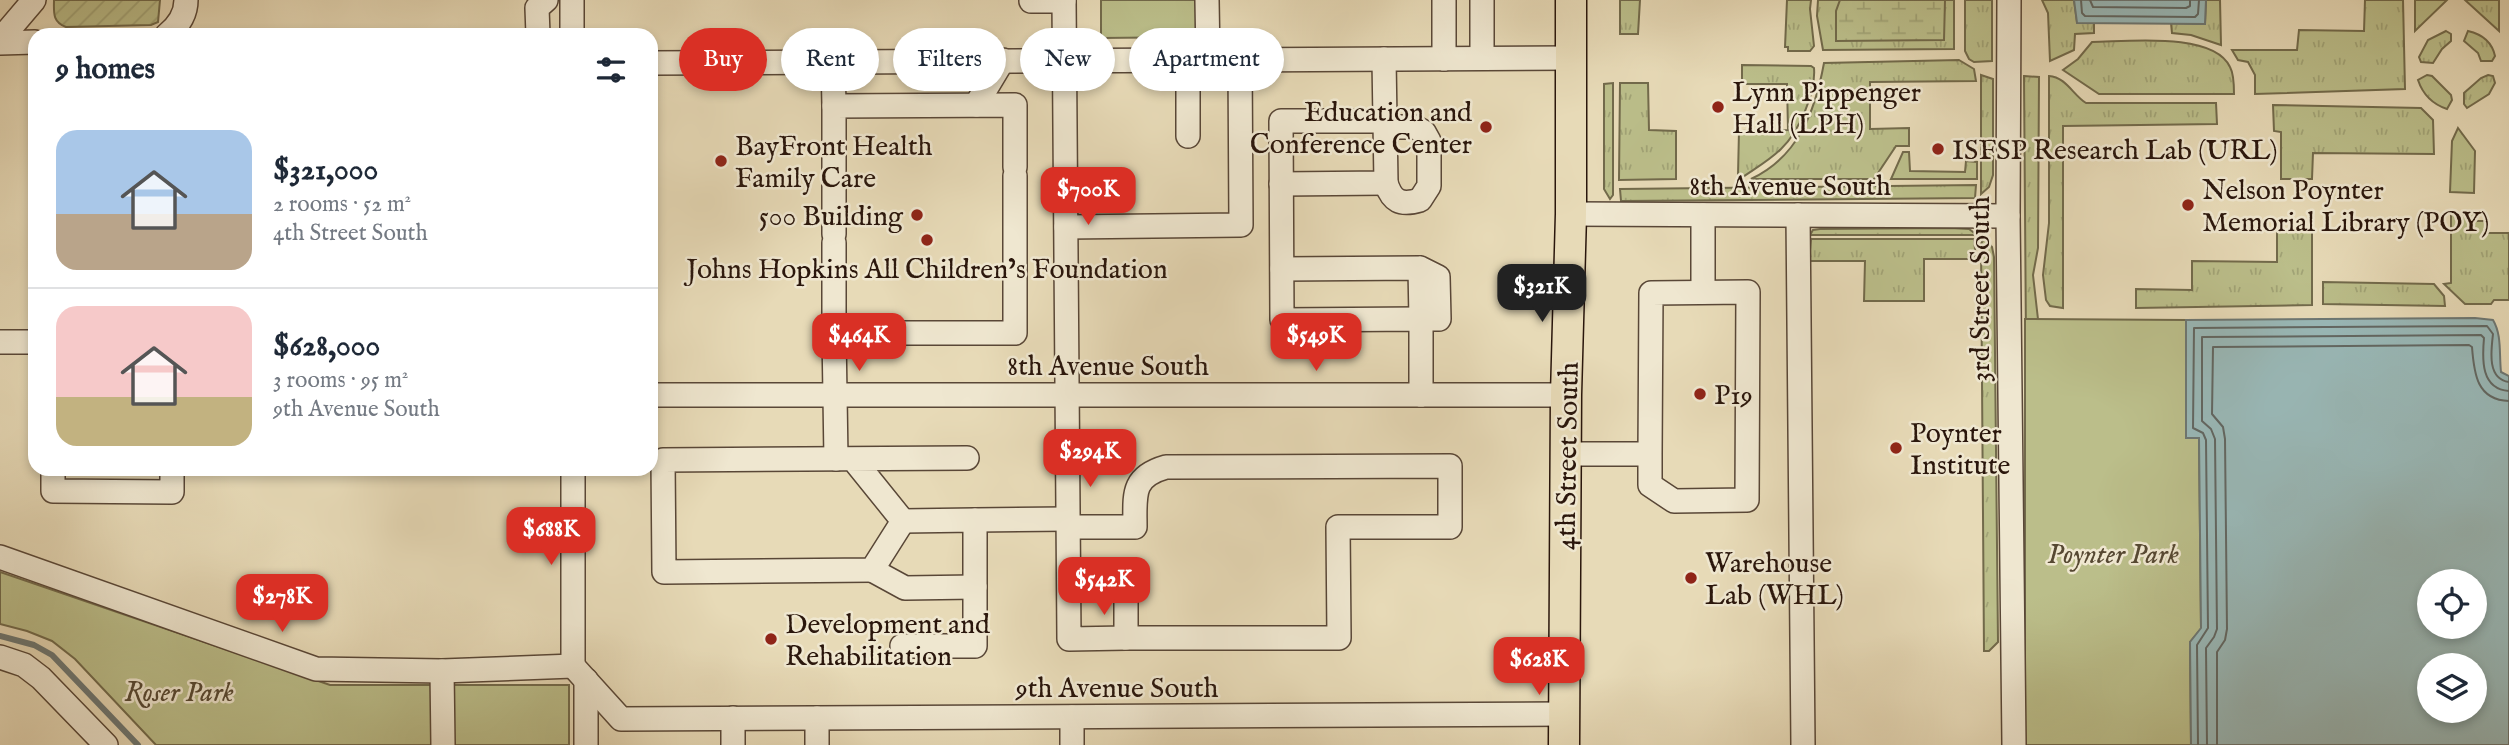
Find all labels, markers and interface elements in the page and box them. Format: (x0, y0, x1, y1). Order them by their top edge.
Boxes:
chip: Buy (679, 28, 767, 91)
chip: Rent (781, 28, 879, 91)
chip: Filters (893, 28, 1006, 91)
chip: New (1020, 28, 1115, 91)
chip: Apartment (1129, 28, 1284, 91)
text: 9 homes (56, 51, 155, 89)
icon: filters (592, 51, 630, 89)
place label: Lynn Pippenger Hall (LPH) (1732, 76, 1921, 143)
place label: Education and Conference Center (1250, 96, 1472, 163)
marker: Lynn Pippenger Hall (LPH) (1710, 99, 1726, 115)
marker: Education and Conference Center (1478, 119, 1494, 135)
place label: BayFront Health Family Care (735, 130, 933, 197)
place label: ISFSP Research Lab (URL) (1952, 134, 2278, 169)
marker: ISFSP Research Lab (URL) (1930, 141, 1946, 157)
text: $321,000 (273, 152, 378, 190)
marker: BayFront Health Family Care (713, 153, 729, 169)
icon: home (112, 158, 196, 242)
pin: $700K (1039, 168, 1137, 227)
street label: 8th Avenue South (1689, 170, 1891, 205)
place label: Nelson Poynter Memorial Library (POY) (2202, 174, 2489, 241)
text: $700K (1057, 175, 1119, 204)
text: 2 rooms · 52 m² (273, 190, 411, 219)
street label: 3rd Street South (1964, 196, 1999, 382)
marker: Nelson Poynter Memorial Library (POY) (2180, 197, 2196, 213)
place label: 500 Building (759, 200, 904, 235)
marker: 500 Building (909, 207, 925, 223)
text: 4th Street South (273, 219, 428, 248)
marker: Johns Hopkins All Children’s Foundation (919, 232, 935, 248)
place label: Johns Hopkins All Children’s Foundation (683, 253, 1168, 288)
pin: $321K (1493, 264, 1591, 324)
text: $321K (1513, 272, 1571, 301)
pin: $464K (810, 314, 908, 373)
pin: $549K (1267, 314, 1365, 373)
text: $464K (828, 321, 890, 350)
text: $549K (1287, 321, 1345, 350)
text: $628,000 (273, 328, 380, 366)
icon: home (112, 334, 196, 418)
street label: 8th Avenue South (1007, 350, 1209, 385)
street label: 4th Street South (1549, 361, 1588, 551)
text: 3 rooms · 95 m² (273, 366, 408, 395)
place label: P19 (1714, 379, 1753, 414)
marker: P19 (1692, 386, 1708, 402)
text: 9th Avenue South (273, 395, 440, 424)
place label: Poynter Institute (1910, 417, 2011, 484)
pin: $294K (1041, 430, 1139, 489)
text: $294K (1059, 437, 1121, 466)
marker: Poynter Institute (1888, 440, 1904, 456)
pin: $688K (502, 508, 600, 567)
text: $688K (522, 515, 580, 544)
park label: Poynter Park (2047, 538, 2179, 573)
place label: Warehouse Lab (WHL) (1705, 547, 1844, 614)
pin: $542K (1055, 558, 1153, 617)
text: $542K (1074, 565, 1134, 594)
map controls (2417, 569, 2487, 723)
button: locate (2417, 569, 2487, 639)
marker: Warehouse Lab (WHL) (1683, 570, 1699, 586)
pin: $278K (233, 574, 331, 634)
text: $278K (252, 582, 312, 611)
place label: Development and Rehabilitation (785, 608, 990, 675)
marker: Development and Rehabilitation (763, 631, 779, 647)
pin: $628K (1490, 638, 1588, 697)
text: $628K (1510, 645, 1568, 674)
button: layers (2417, 653, 2487, 723)
street label: 9th Avenue South (1015, 672, 1219, 707)
park label: Roser Park (124, 676, 234, 711)

